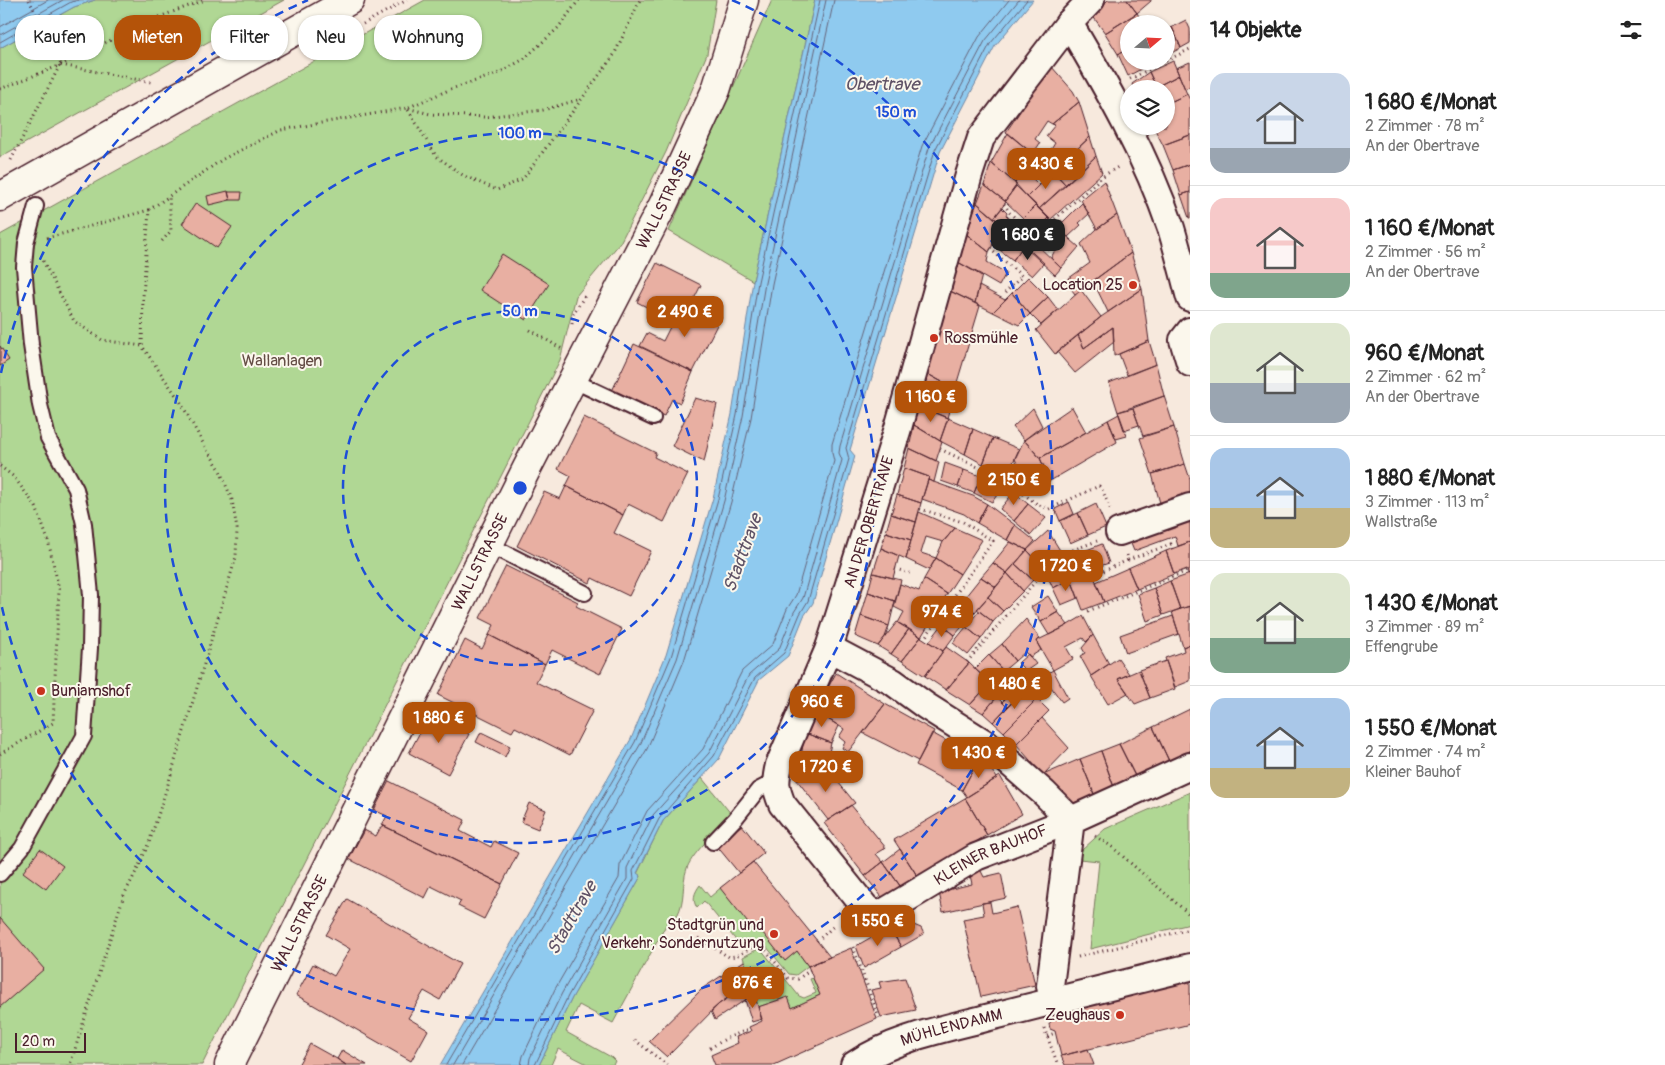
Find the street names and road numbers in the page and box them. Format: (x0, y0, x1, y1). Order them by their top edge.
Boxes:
street label: WALLSTRASSE (632, 148, 696, 253)
street label: AN DER OBERTRAVE (839, 454, 899, 590)
street label: WALLSTRASSE (447, 510, 513, 614)
street label: KLEINER BAUHOF (930, 820, 1051, 890)
street label: WALLSTRASSE (267, 872, 332, 976)
street label: MÜHLENDAMM (898, 1004, 1004, 1051)

